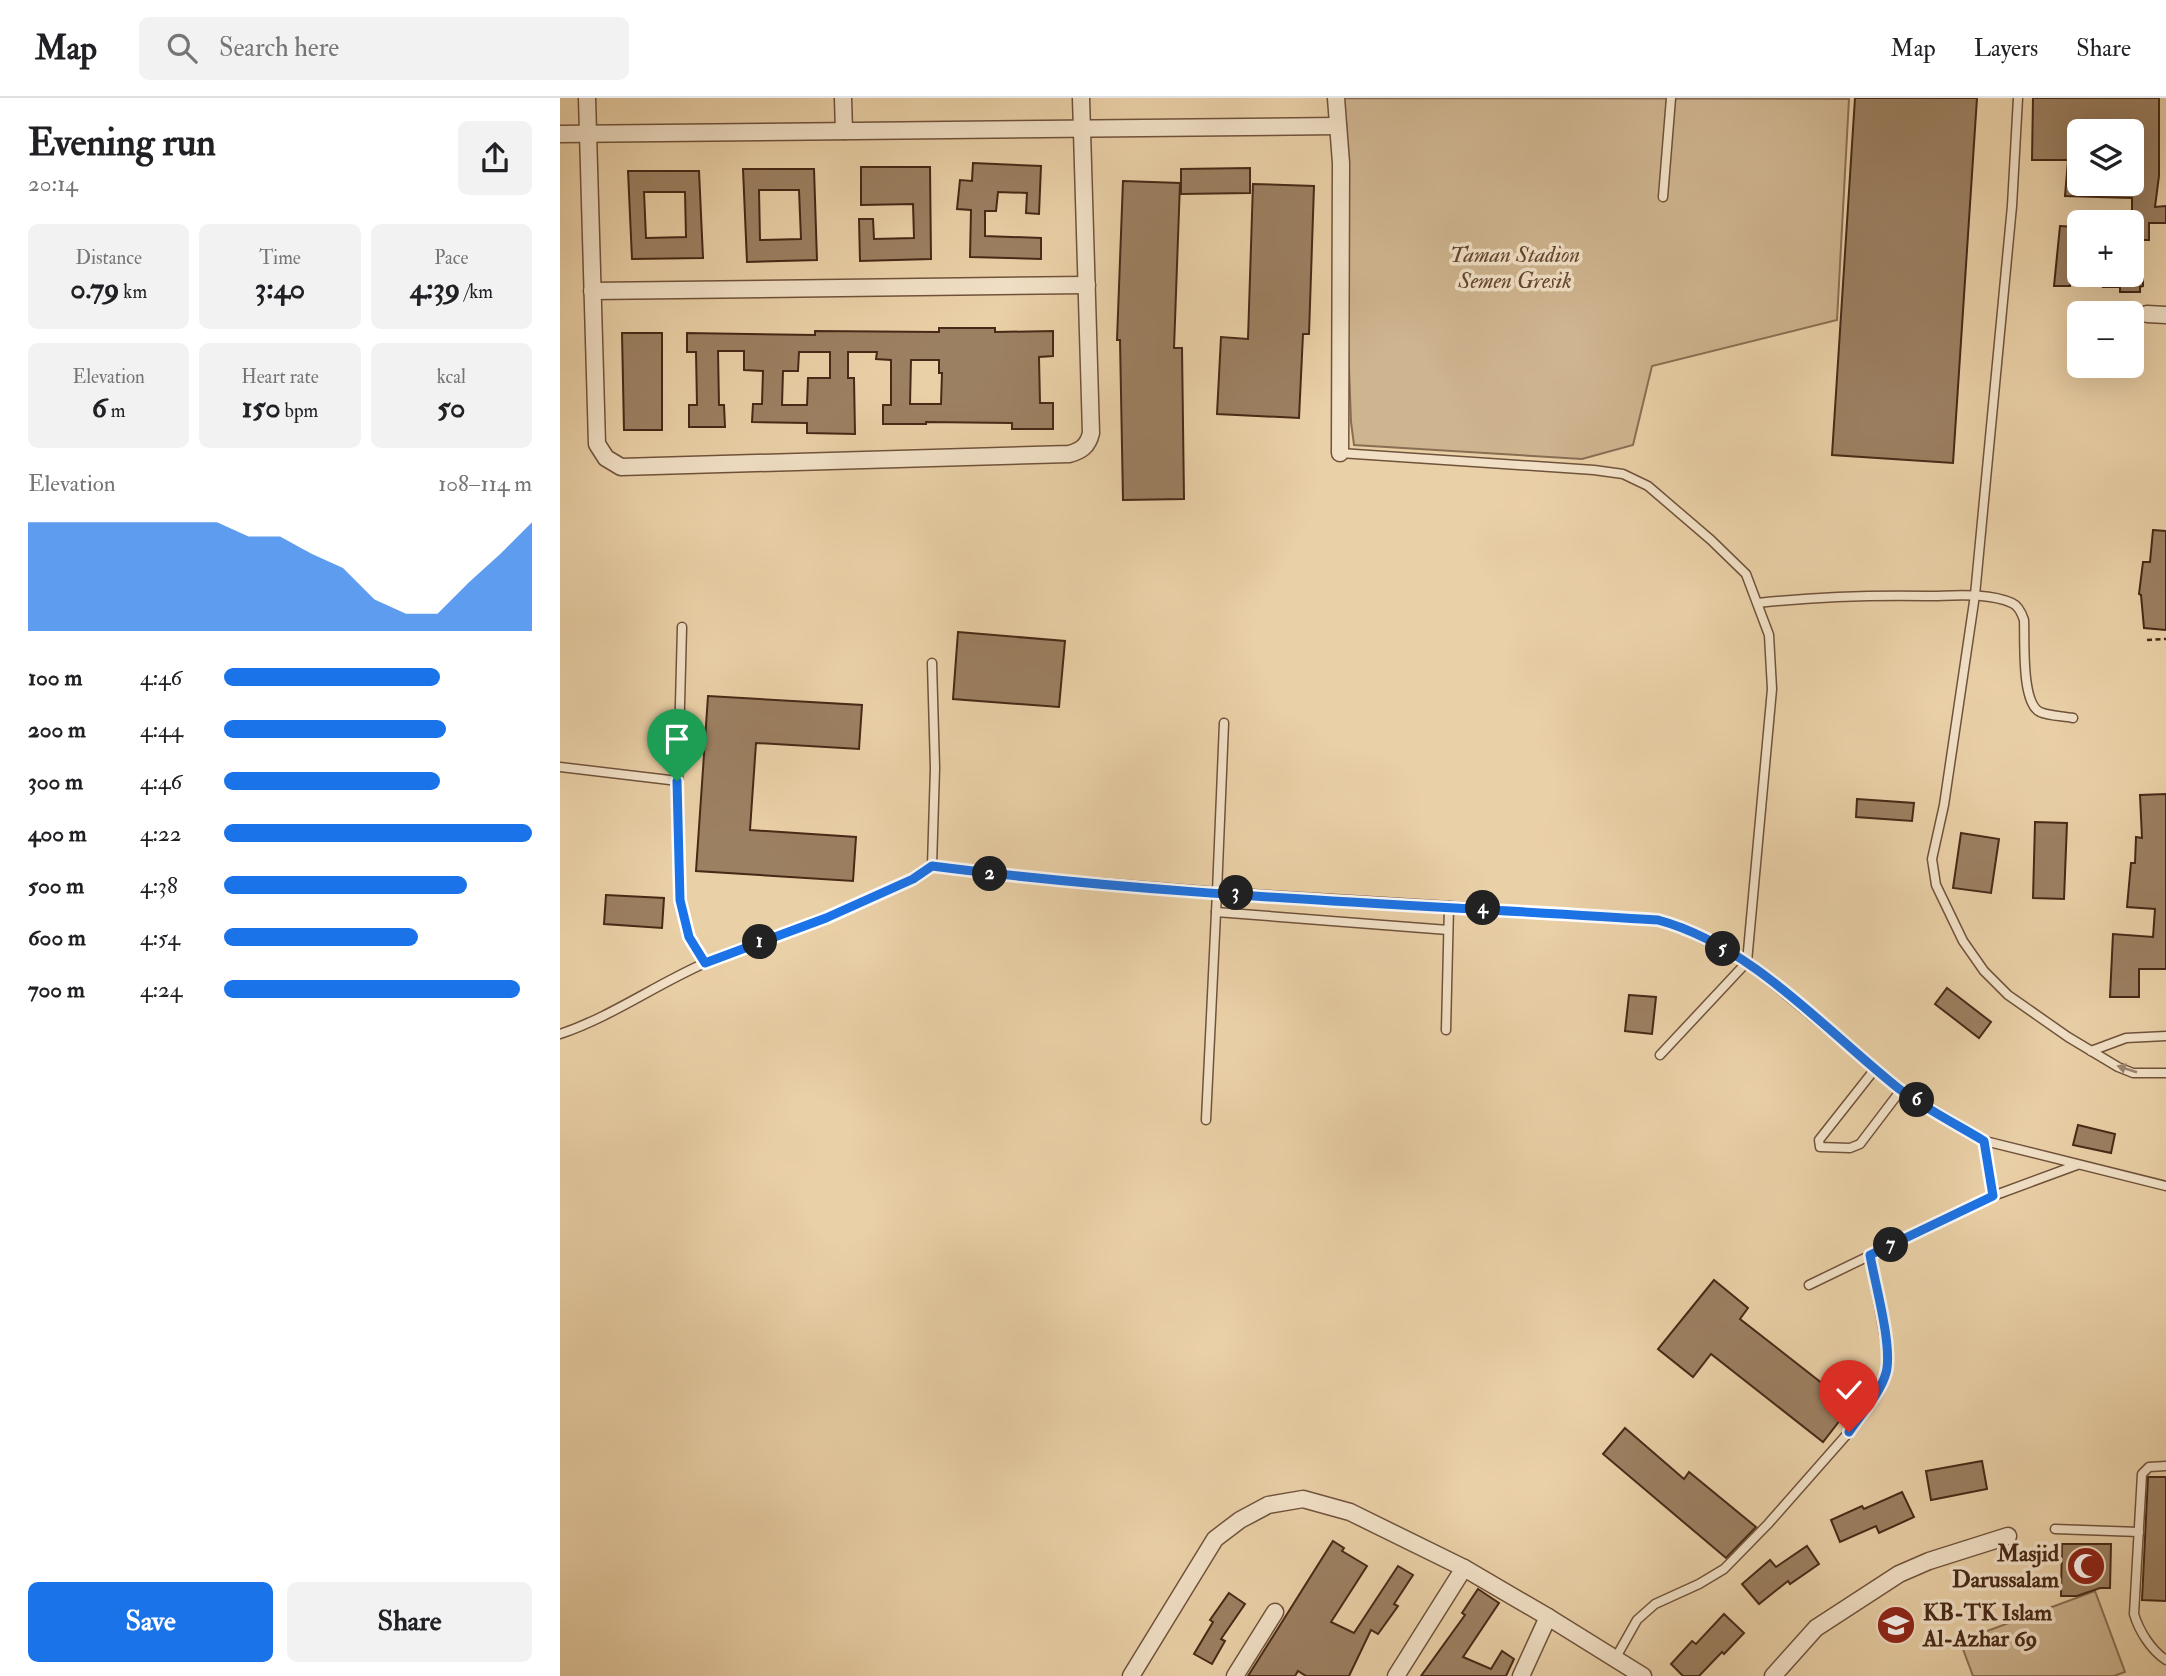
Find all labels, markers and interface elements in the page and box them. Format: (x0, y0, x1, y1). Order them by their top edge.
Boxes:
search box (139, 17, 629, 80)
text: Map (35, 28, 97, 69)
icon: search (163, 29, 201, 67)
text: Search here (219, 32, 339, 64)
text: Map (1891, 33, 1936, 64)
text: Layers (1974, 33, 2038, 64)
text: Share (2076, 33, 2131, 64)
text: Evening run (28, 119, 216, 167)
map controls (2067, 119, 2144, 378)
button: layers (2067, 119, 2144, 196)
button: share (458, 121, 532, 195)
text: 20:14 (28, 169, 78, 198)
button: + (2067, 210, 2144, 287)
park label: Taman Stadion Semen Gresik (1450, 240, 1580, 295)
text: Distance (75, 246, 142, 270)
text: Time (259, 246, 301, 270)
text: Pace (434, 246, 468, 270)
text: 0.79 (70, 270, 119, 307)
text: 3:40 (255, 270, 305, 307)
text: 4:39 (410, 270, 460, 307)
text: km (119, 280, 147, 304)
text: /km (460, 280, 493, 304)
button: − (2067, 301, 2144, 378)
text: Elevation (72, 365, 145, 389)
text: Heart rate (241, 365, 319, 389)
text: kcal (437, 365, 466, 389)
text: 6 (92, 389, 107, 426)
text: 150 (242, 389, 281, 426)
text: 50 (437, 389, 465, 426)
text: m (107, 399, 126, 423)
text: bpm (281, 399, 318, 423)
text: Elevation (28, 469, 116, 498)
text: 108–114 m (438, 469, 532, 498)
text: 100 m (28, 663, 82, 692)
text: 4:46 (140, 663, 182, 692)
pin (647, 709, 707, 781)
text: 200 m (28, 715, 86, 744)
text: 4:44 (140, 715, 183, 744)
icon: arrive (658, 720, 696, 758)
text: 300 m (28, 767, 83, 796)
text: 4:46 (140, 767, 182, 796)
text: 400 m (28, 819, 87, 848)
text: 4:22 (140, 819, 181, 848)
pin: 2 (972, 856, 1008, 892)
text: 2 (985, 861, 994, 885)
text: 500 m (28, 871, 84, 900)
text: 4:38 (140, 871, 178, 900)
pin: 3 (1218, 876, 1254, 910)
text: 3 (1232, 880, 1239, 904)
pin: 4 (1466, 890, 1500, 926)
text: 4 (1477, 895, 1488, 919)
text: 600 m (28, 923, 86, 952)
text: 4:54 (140, 923, 180, 952)
pin: 1 (742, 924, 778, 960)
text: 1 (756, 929, 763, 953)
pin: 5 (1706, 932, 1740, 966)
text: 5 (1718, 936, 1727, 960)
text: 700 m (28, 975, 85, 1004)
text: 4:24 (140, 975, 182, 1004)
one-way arrow (2116, 1063, 2137, 1074)
pin: 6 (1900, 1082, 1934, 1118)
text: 6 (1912, 1087, 1921, 1111)
pin: 7 (1874, 1228, 1908, 1262)
text: 7 (1886, 1232, 1895, 1256)
pin (1819, 1360, 1879, 1432)
icon: check (1830, 1371, 1868, 1409)
place label: Masjid Darussalam (1952, 1539, 2060, 1594)
mosque icon: Masjid Darussalam (2065, 1545, 2107, 1587)
button: Save (28, 1582, 273, 1662)
button: Share (287, 1582, 532, 1662)
place label: KB-TK Islam Al-Azhar 69 (1922, 1598, 2052, 1653)
school or university icon: KB-TK Islam Al-Azhar 69 (1875, 1604, 1917, 1646)

